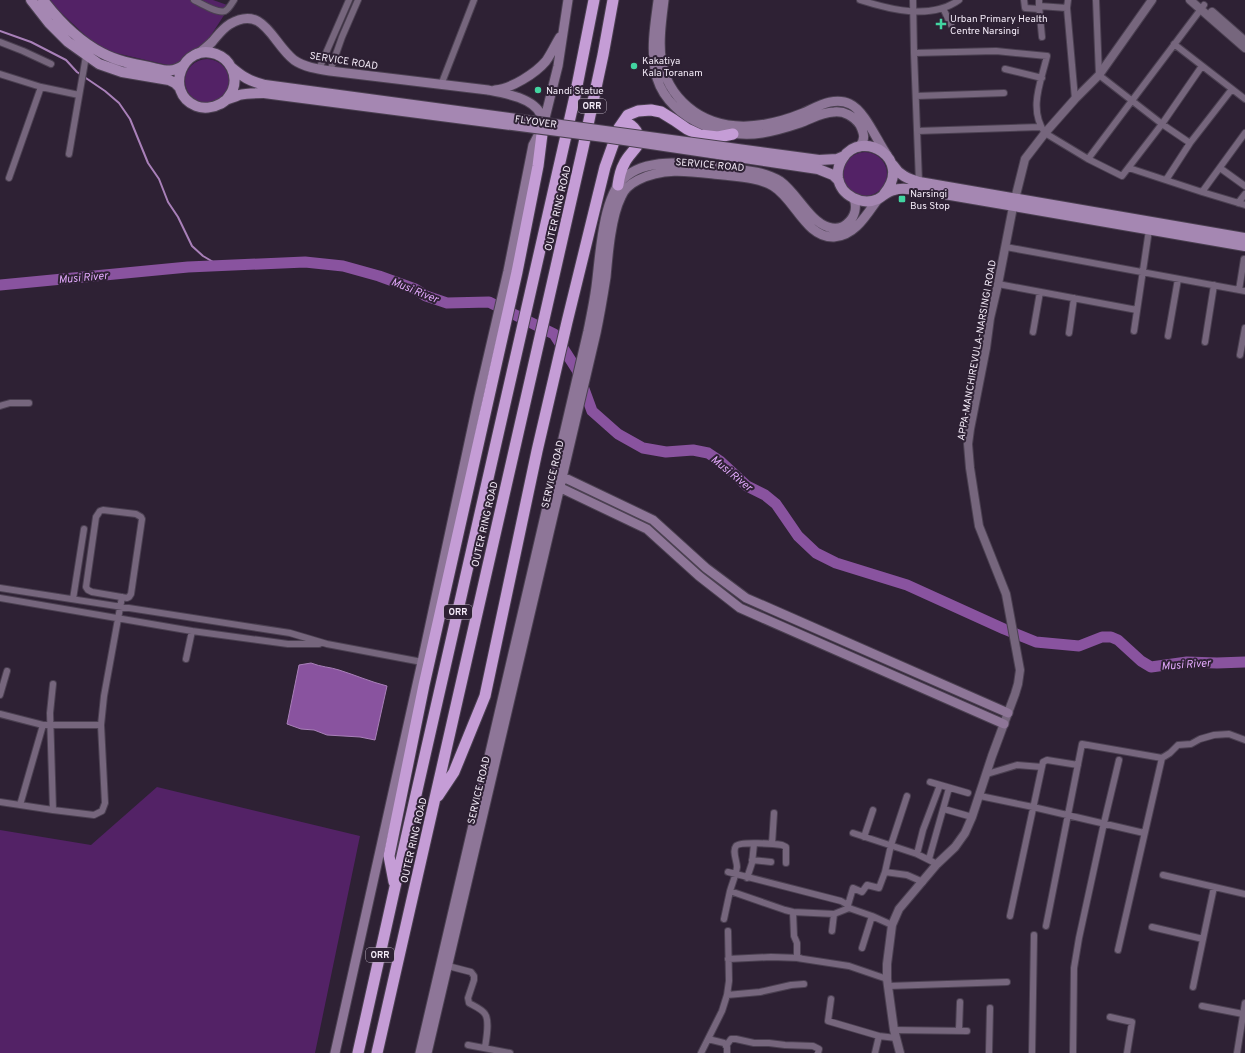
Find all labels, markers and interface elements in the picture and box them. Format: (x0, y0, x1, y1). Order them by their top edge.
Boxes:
place label: Urban Primary Health Centre Narsingi (950, 13, 1048, 38)
marker: Urban Primary Health Centre Narsingi (935, 18, 947, 30)
street label: SERVICE ROAD (309, 50, 379, 73)
place label: Kakatiya Kala Toranam (642, 55, 703, 80)
marker: Kakatiya Kala Toranam (629, 61, 639, 71)
marker: Nandi Statue (533, 85, 543, 95)
place label: Nandi Statue (546, 85, 604, 98)
road number: ORR (578, 99, 606, 113)
street label: FLYOVER (514, 113, 558, 132)
street label: SERVICE ROAD (675, 156, 745, 175)
street label: OUTER RING ROAD (542, 164, 575, 252)
place label: Narsingi Bus Stop (910, 188, 950, 213)
marker: Narsingi Bus Stop (897, 194, 907, 204)
street label: APPA-MANCHIREVULA-NARSINGI ROAD (955, 259, 1000, 442)
water label: Musi River (58, 269, 109, 287)
water label: Musi River (389, 275, 441, 307)
street label: SERVICE ROAD (539, 439, 568, 510)
water label: Musi River (708, 453, 756, 495)
street label: OUTER RING ROAD (469, 480, 502, 568)
road number: ORR (444, 605, 472, 619)
water label: Musi River (1161, 656, 1212, 674)
street label: SERVICE ROAD (465, 755, 494, 826)
street label: OUTER RING ROAD (398, 796, 431, 884)
road number: ORR (366, 948, 394, 962)

